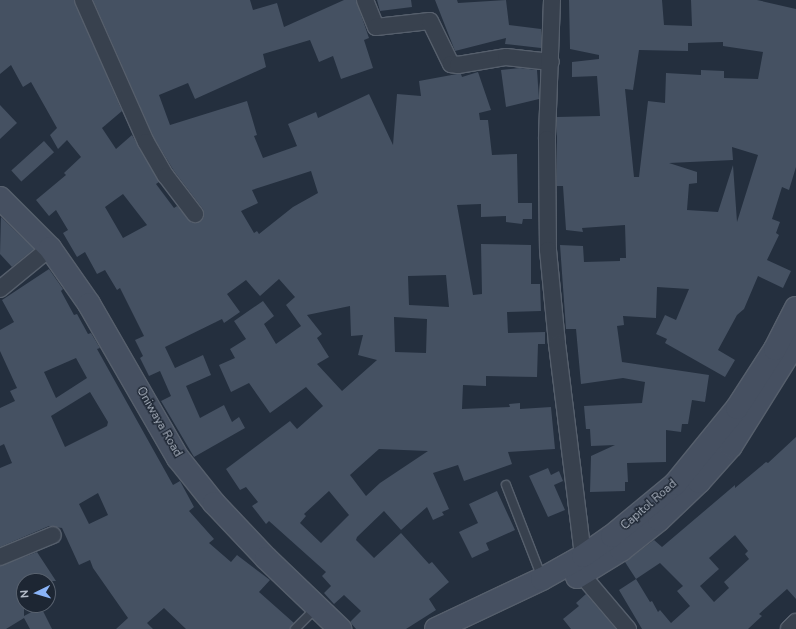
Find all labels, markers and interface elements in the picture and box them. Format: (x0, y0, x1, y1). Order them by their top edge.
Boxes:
street label: Oniwaya Road (133, 384, 185, 460)
street label: Capitol Road (618, 477, 680, 533)
north arrow (16, 573, 56, 613)
text: N (17, 589, 32, 599)

